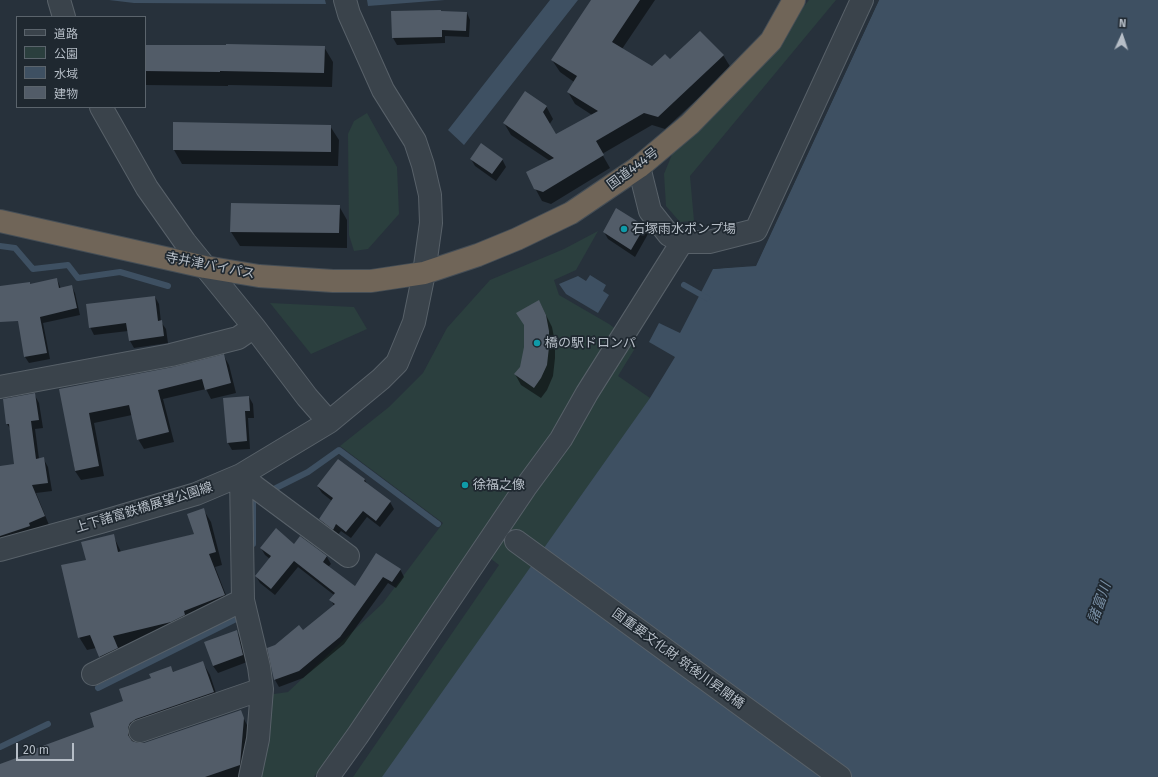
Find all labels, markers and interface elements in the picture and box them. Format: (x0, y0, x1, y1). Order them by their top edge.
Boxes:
legend (16, 16, 146, 108)
north arrow (1102, 16, 1142, 56)
text: N (1119, 17, 1127, 30)
text: 道路 (54, 27, 78, 41)
text: 公園 (54, 47, 78, 61)
text: 水域 (54, 67, 78, 81)
text: 建物 (54, 87, 78, 101)
street label: 国道444号 (604, 145, 662, 193)
place label: 石塚雨水ポンプ場 (632, 221, 736, 237)
marker: 石塚雨水ポンプ場 (619, 224, 629, 234)
street label: 寺井津バイパス (164, 250, 256, 282)
place label: 橋の駅ドロンパ (545, 335, 636, 351)
marker: 橋の駅ドロンパ (532, 338, 542, 348)
place label: 徐福之像 (473, 477, 525, 493)
street label: 上下諸富鉄橋展望公園線 (73, 480, 215, 536)
marker: 徐福之像 (460, 480, 470, 490)
water label: 諸富川 (1085, 580, 1115, 626)
street label: 国重要文化財 筑後川昇開橋 (609, 606, 747, 712)
scale bar (18, 735, 76, 761)
text: 20 m (23, 743, 49, 757)

